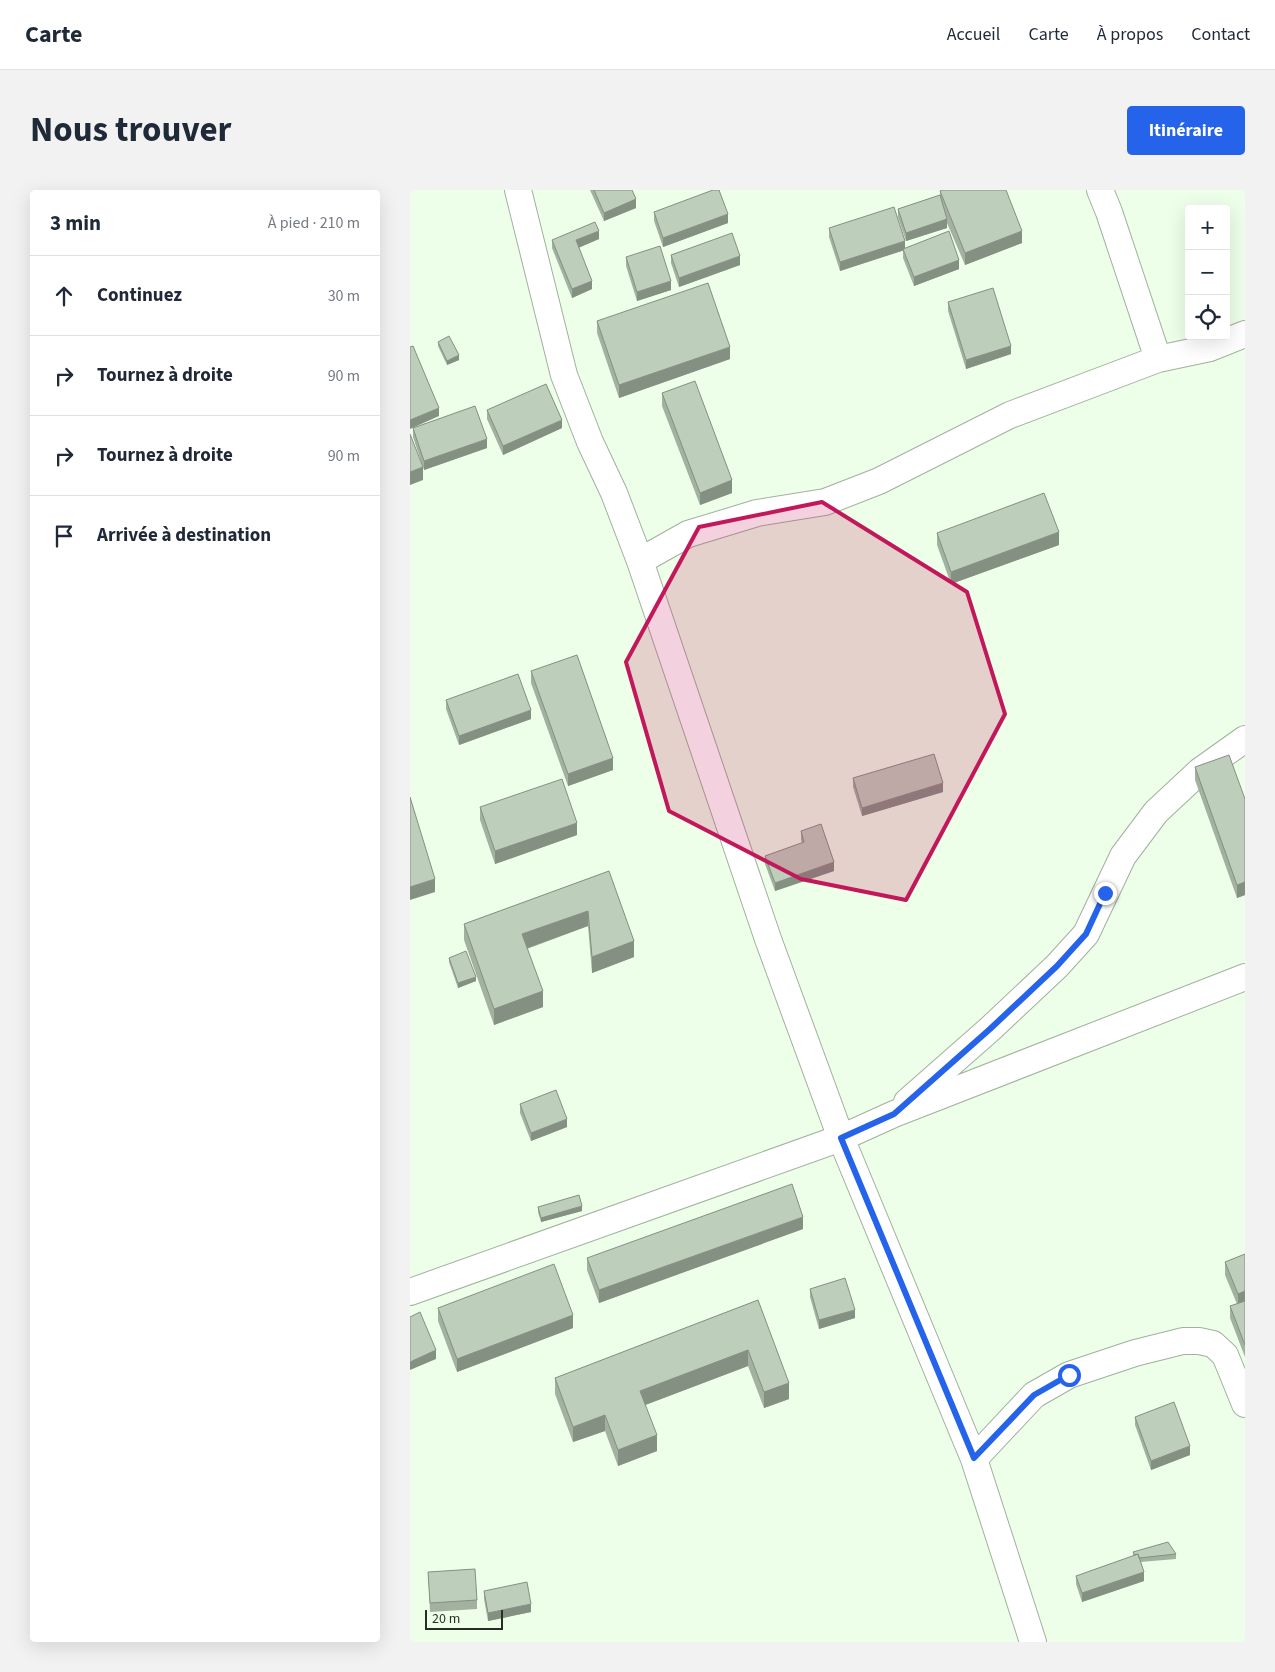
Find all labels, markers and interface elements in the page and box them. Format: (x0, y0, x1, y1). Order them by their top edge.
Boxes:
text: Carte (25, 17, 82, 52)
text: Accueil (947, 22, 1000, 47)
text: Carte (1028, 22, 1069, 47)
text: À propos (1097, 22, 1163, 47)
text: Contact (1191, 22, 1250, 47)
text: Nous trouver (30, 105, 231, 155)
button: Itinéraire (1127, 106, 1245, 155)
map controls (1185, 205, 1230, 340)
button: + (1185, 205, 1230, 250)
text: 3 min (50, 208, 101, 238)
text: À pied · 210 m (268, 212, 360, 234)
button: − (1185, 250, 1230, 295)
icon: ahead (50, 282, 78, 310)
text: Continuez (97, 282, 182, 309)
text: 30 m (328, 285, 360, 307)
button: locate (1185, 295, 1230, 340)
icon: right (50, 362, 78, 390)
text: Tournez à droite (97, 362, 233, 389)
text: 90 m (328, 365, 360, 387)
icon: right (50, 442, 78, 470)
text: Tournez à droite (97, 442, 233, 469)
text: 90 m (328, 445, 360, 467)
icon: arrive (50, 522, 78, 550)
text: Arrivée à destination (97, 522, 271, 549)
route end (1094, 882, 1117, 905)
route start (1058, 1364, 1081, 1387)
scale bar (425, 1607, 502, 1630)
text: 20 m (432, 1609, 460, 1629)

